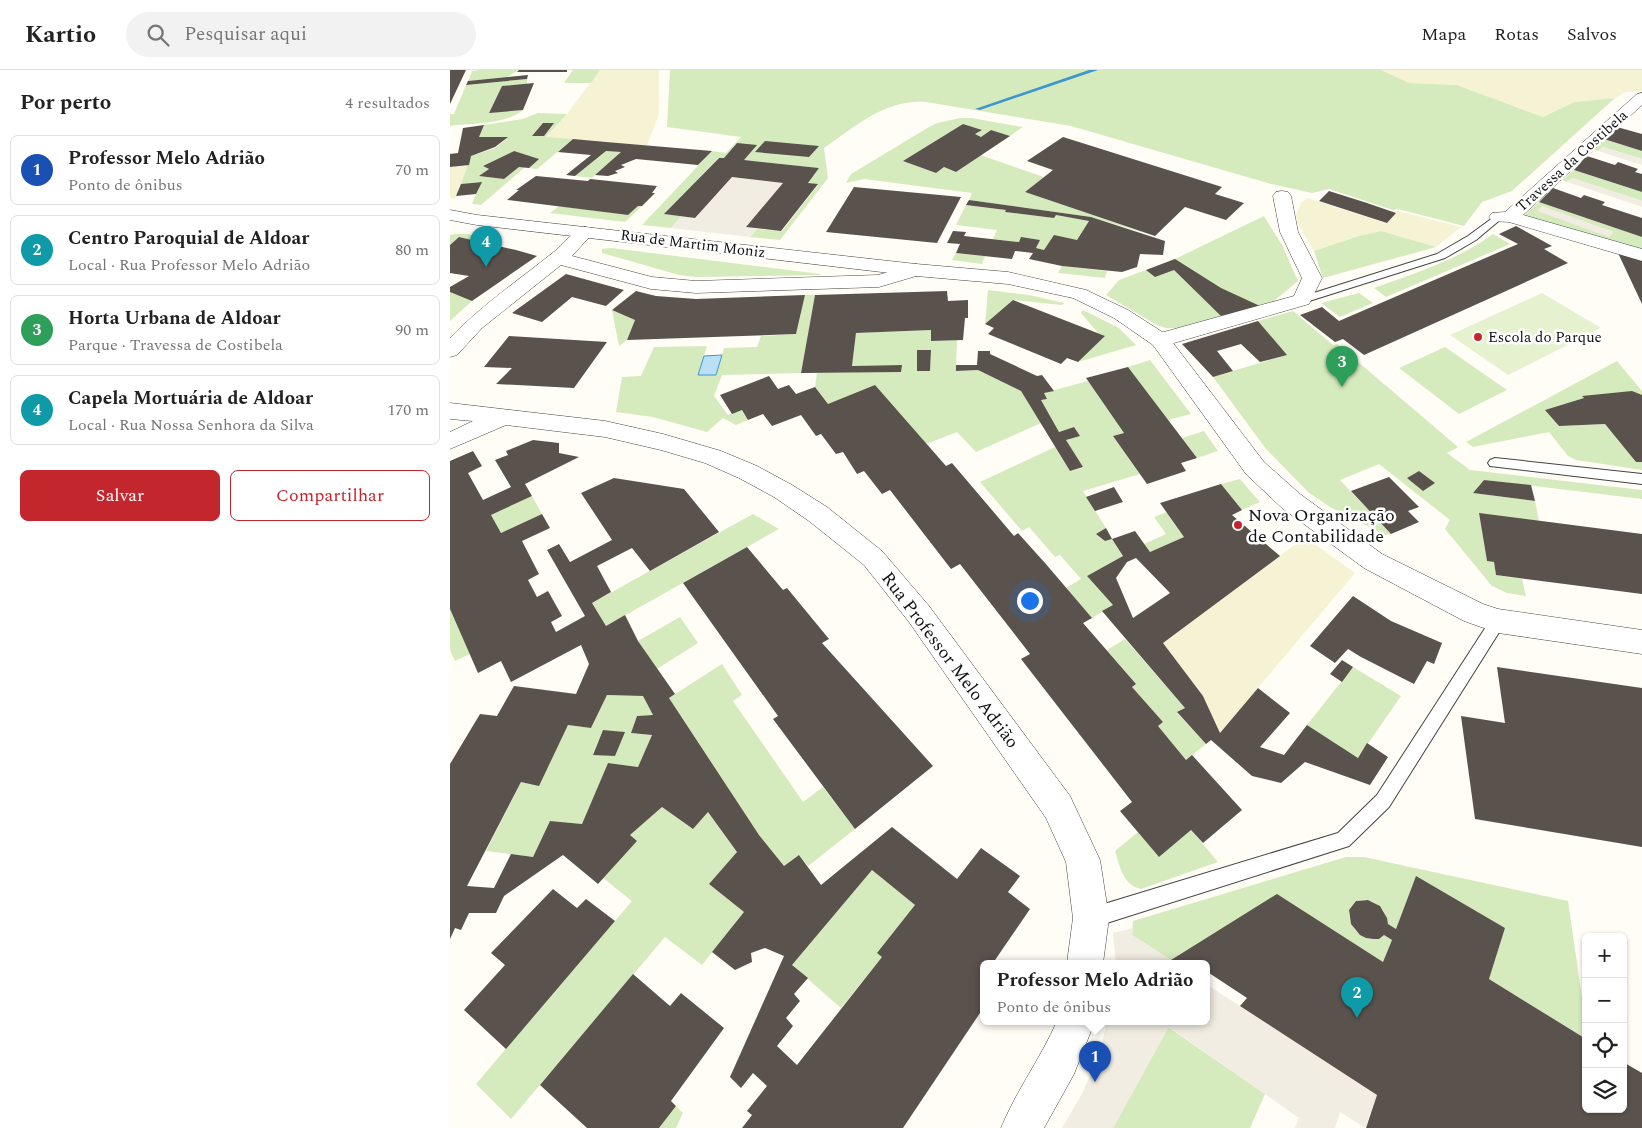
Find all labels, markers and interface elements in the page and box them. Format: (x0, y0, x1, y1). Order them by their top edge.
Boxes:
search box (126, 12, 476, 57)
text: Kartio (25, 17, 96, 53)
text: Pesquisar aqui (184, 20, 307, 49)
icon: search (144, 21, 172, 49)
text: Mapa (1421, 21, 1466, 48)
text: Rotas (1494, 21, 1539, 48)
text: Salvos (1567, 21, 1617, 48)
text: Por perto (20, 87, 111, 119)
text: 4 resultados (345, 91, 430, 115)
street label: Travessa da Costibela (1511, 104, 1634, 218)
text: Professor Melo Adrião (68, 144, 265, 173)
text: 1 (33, 158, 41, 182)
text: 70 m (395, 158, 429, 182)
text: Ponto de ônibus (68, 173, 183, 197)
text: Centro Paroquial de Aldoar (68, 224, 309, 253)
street label: Rua de Martim Moniz (619, 224, 767, 264)
pin: 4 (470, 226, 502, 267)
text: 2 (33, 238, 41, 262)
text: 80 m (395, 238, 429, 262)
text: Local · Rua Professor Melo Adrião (68, 253, 310, 277)
text: Horta Urbana de Aldoar (68, 304, 281, 333)
text: 3 (33, 318, 41, 342)
text: 90 m (395, 318, 429, 342)
place label: Escola do Parque (1488, 326, 1602, 349)
marker: Escola do Parque (1472, 331, 1484, 343)
text: Parque · Travessa de Costibela (68, 333, 283, 357)
pin: 3 (1326, 346, 1358, 387)
text: Capela Mortuária de Aldoar (68, 384, 313, 413)
text: 4 (33, 398, 41, 422)
text: 170 m (387, 398, 429, 422)
text: Local · Rua Nossa Senhora da Silva (68, 413, 314, 437)
button: Salvar (20, 470, 220, 521)
button: Compartilhar (230, 470, 430, 521)
place label: Nova Organização de Contabilidade (1248, 502, 1395, 550)
marker: Nova Organização de Contabilidade (1232, 519, 1244, 531)
street label: Rua Professor Melo Adrião (874, 566, 1026, 754)
your location (1017, 588, 1043, 614)
map controls (1582, 933, 1627, 1113)
button: + (1582, 933, 1627, 978)
popup (980, 960, 1210, 1025)
text: Professor Melo Adrião (997, 966, 1193, 995)
pin: 2 (1341, 977, 1373, 1018)
button: − (1582, 978, 1627, 1023)
text: Ponto de ônibus (997, 995, 1111, 1019)
button: locate (1582, 1023, 1627, 1068)
pin: 1 (1079, 1041, 1111, 1082)
button: layers (1582, 1068, 1627, 1113)

